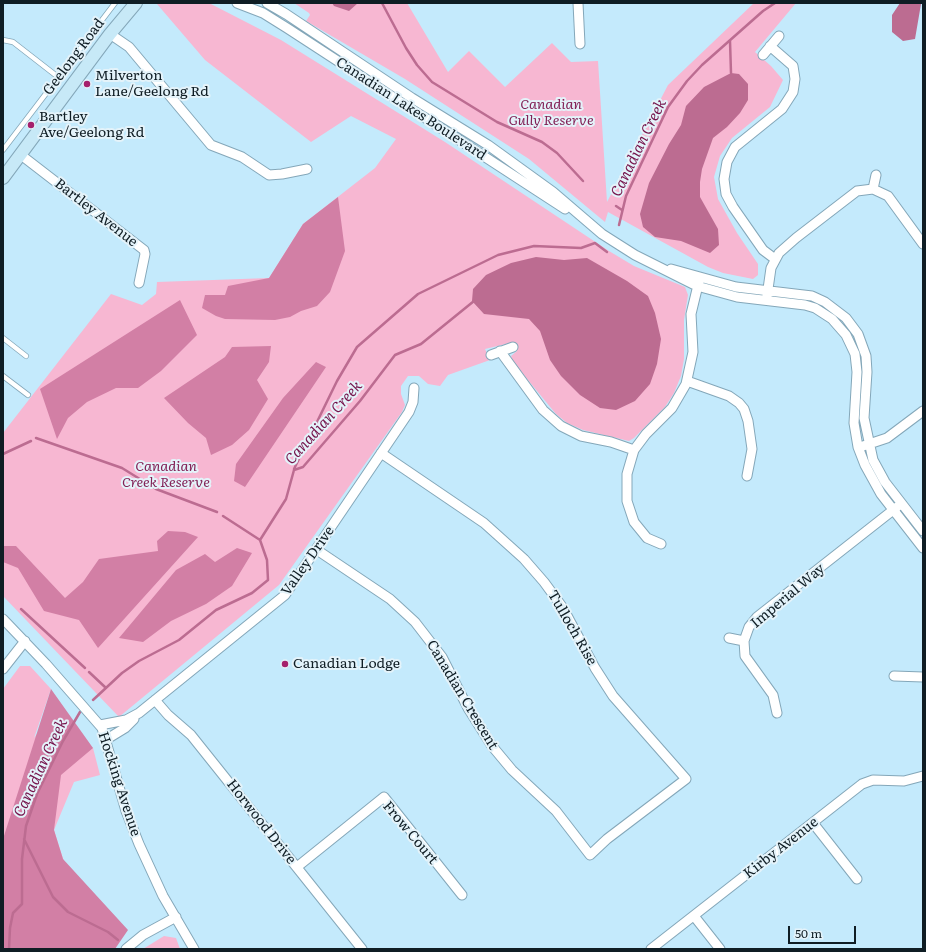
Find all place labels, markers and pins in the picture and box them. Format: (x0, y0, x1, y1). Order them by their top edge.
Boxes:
place label: Milverton Lane/Geelong Rd (95, 68, 209, 100)
marker: Milverton Lane/Geelong Rd (82, 79, 92, 89)
place label: Bartley Ave/Geelong Rd (39, 109, 144, 142)
marker: Bartley Ave/Geelong Rd (26, 120, 36, 130)
place label: Canadian Lodge (293, 656, 400, 672)
marker: Canadian Lodge (280, 659, 290, 669)

